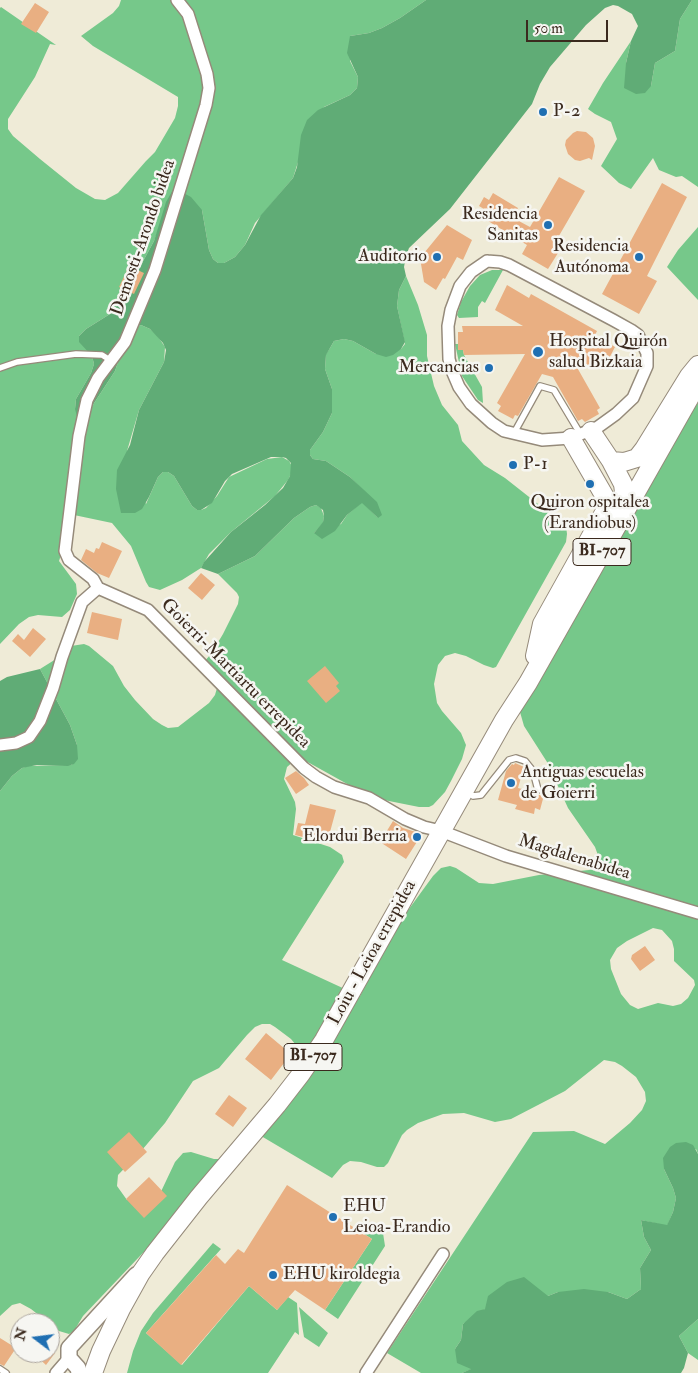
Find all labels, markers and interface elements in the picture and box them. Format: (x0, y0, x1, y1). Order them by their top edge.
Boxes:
scale bar (528, 10, 610, 42)
text: 50 m (534, 19, 563, 38)
place label: P-2 (553, 101, 580, 123)
marker: P-2 (537, 106, 549, 118)
street label: Demosti-Arondo bidea (107, 157, 181, 319)
place label: Residencia Sanitas (462, 204, 538, 246)
marker: Residencia Sanitas (542, 219, 554, 231)
place label: Residencia Autónoma (553, 236, 629, 278)
place label: Auditorio (358, 246, 427, 268)
marker: Auditorio (431, 251, 443, 263)
marker: Residencia Autónoma (633, 251, 645, 263)
place label: Hospital Quirón salud Bizkaia (549, 331, 668, 374)
marker: Hospital Quirón salud Bizkaia (531, 345, 545, 359)
place label: Mercancias (398, 357, 479, 379)
marker: Mercancias (483, 362, 495, 374)
place label: P-1 (523, 454, 548, 476)
marker: P-1 (507, 459, 519, 471)
marker: Quiron ospitalea (Erandiobus) (584, 478, 596, 490)
place label: Quiron ospitalea (Erandiobus) (531, 492, 649, 534)
road number: BI-707 (573, 538, 631, 566)
street label: Goierri-Martiartu errepidea (156, 595, 314, 753)
place label: Antiguas escuelas de Goierri (521, 762, 644, 804)
marker: Antiguas escuelas de Goierri (505, 777, 517, 789)
place label: Elordui Berria (303, 826, 407, 848)
marker: Elordui Berria (411, 831, 423, 843)
street label: Magdalenabidea (515, 831, 633, 885)
street label: Loiu - Leioa errepidea (324, 877, 422, 1029)
road number: BI-707 (284, 1044, 342, 1070)
place label: EHU Leioa-Erandio (343, 1196, 450, 1238)
marker: EHU Leioa-Erandio (327, 1211, 339, 1223)
place label: EHU kiroldegia (283, 1264, 400, 1286)
marker: EHU kiroldegia (267, 1269, 279, 1281)
north arrow (10, 1313, 60, 1363)
text: N (11, 1326, 31, 1343)

